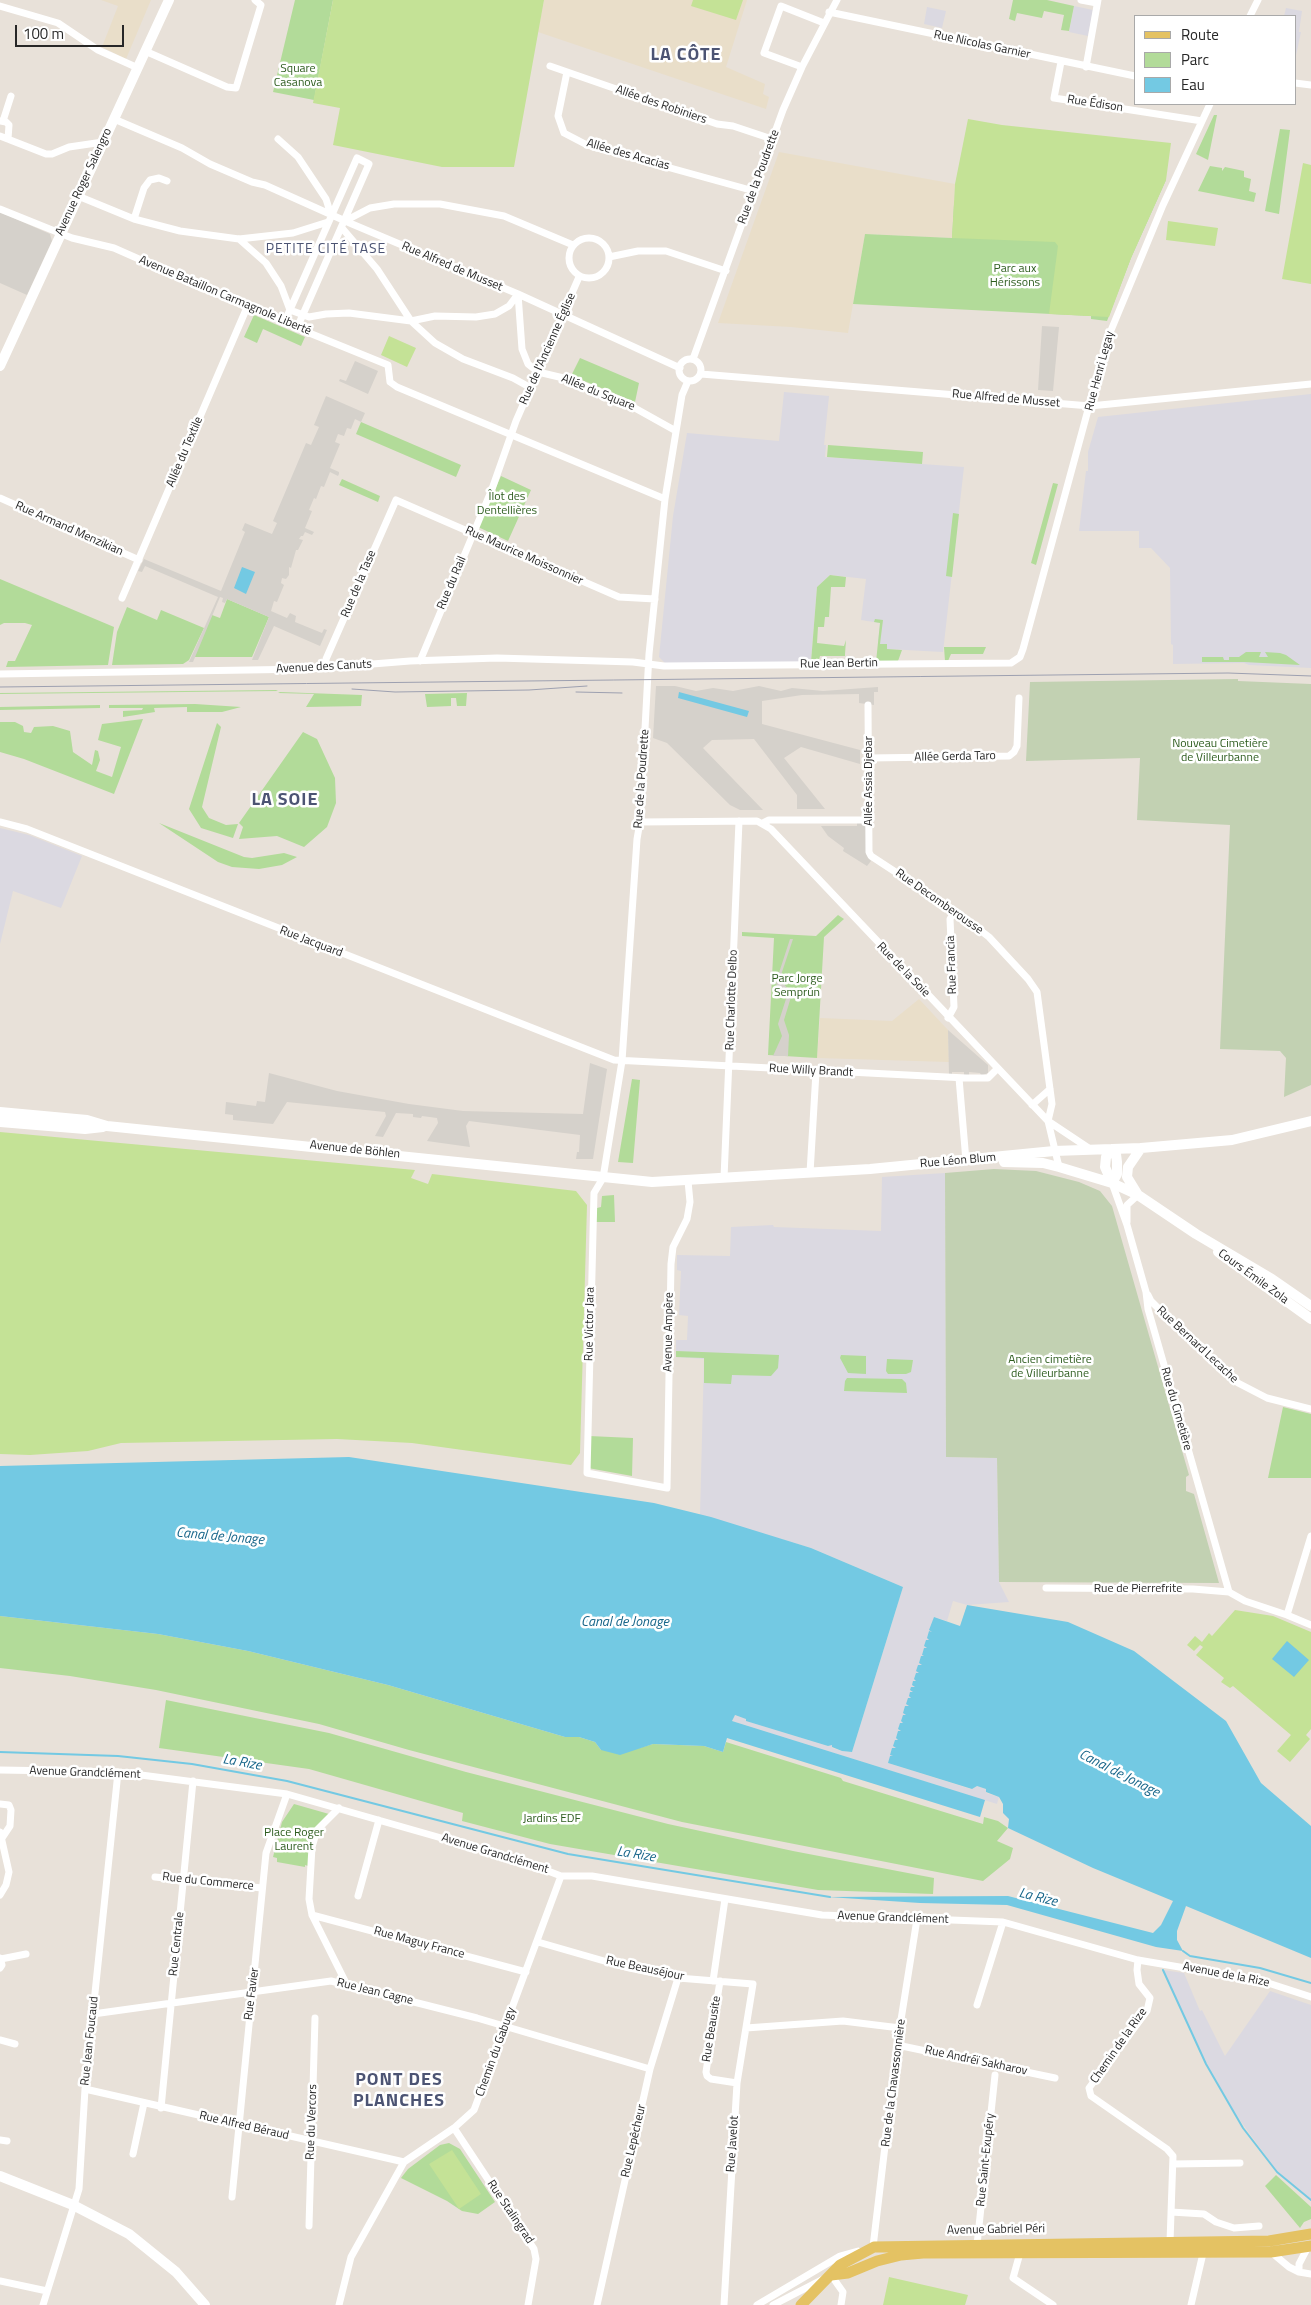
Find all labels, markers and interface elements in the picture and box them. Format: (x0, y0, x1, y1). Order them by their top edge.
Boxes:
scale bar (18, 15, 126, 47)
legend (1134, 15, 1296, 105)
text: 100 m (23, 22, 64, 45)
text: Route (1181, 23, 1219, 46)
street label: Rue Nicolas Garnier (932, 28, 1032, 62)
district label: LA CÔTE (650, 45, 722, 67)
text: Parc (1181, 48, 1209, 71)
park label: Square Casanova (274, 62, 322, 90)
text: Eau (1181, 73, 1205, 96)
street label: Allée des Robiniers (614, 83, 708, 127)
street label: Rue Édison (1066, 92, 1124, 116)
street label: Avenue Roger Salengro (53, 126, 115, 238)
street label: Rue de la Poudrette (735, 128, 783, 226)
street label: Allée des Acacias (585, 136, 671, 174)
street label: Rue Alfred de Musset (399, 239, 505, 295)
district label: PETITE CITÉ TASE (264, 242, 388, 258)
street label: Avenue Bataillon Carmagnole Liberté (137, 253, 313, 339)
park label: Parc aux Hérissons (990, 262, 1040, 290)
street label: Rue de l'Ancienne Église (517, 291, 579, 407)
street label: Rue Henri Legay (1082, 330, 1118, 412)
street label: Allée du Square (559, 372, 637, 414)
street label: Rue Alfred de Musset (951, 387, 1061, 411)
street label: Allée du Textile (164, 415, 206, 489)
park label: Îlot des Dentellières (477, 490, 537, 518)
street label: Rue Armand Menzikian (13, 499, 125, 559)
street label: Rue Maurice Moissonnier (463, 523, 585, 589)
street label: Rue de la Tase (338, 548, 380, 620)
street label: Rue du Rail (434, 554, 470, 612)
street label: Rue Jean Bertin (800, 656, 878, 672)
street label: Avenue des Canuts (276, 657, 372, 677)
street label: Rue de la Poudrette (631, 729, 653, 829)
street label: Allée Assia Djebar (862, 736, 876, 826)
park label: Nouveau Cimetière de Villeurbanne (1172, 737, 1268, 765)
street label: Allée Gerda Taro (914, 749, 996, 765)
district label: LA SOIE (251, 790, 319, 812)
street label: Rue Decomberousse (892, 866, 986, 938)
street label: Rue Jacquard (278, 923, 344, 961)
street label: Rue Francia (944, 935, 960, 995)
street label: Rue de la Soie (873, 940, 933, 1000)
street label: Rue Charlotte Delbo (723, 949, 741, 1051)
park label: Parc Jorge Semprún (771, 972, 823, 1000)
street label: Rue Willy Brandt (769, 1062, 853, 1080)
street label: Avenue de Böhlen (309, 1138, 401, 1162)
street label: Rue Léon Blum (919, 1151, 997, 1171)
street label: Cours Émile Zola (1215, 1247, 1291, 1307)
street label: Rue Victor Jara (582, 1287, 598, 1361)
street label: Avenue Ampère (661, 1292, 677, 1372)
street label: Rue Bernard Lecache (1153, 1304, 1241, 1386)
park label: Ancien cimetière de Villeurbanne (1008, 1353, 1092, 1381)
street label: Rue du Cimetière (1157, 1366, 1195, 1452)
water label: Canal de Jonage (175, 1525, 265, 1549)
street label: Rue de Pierrefrite (1094, 1582, 1182, 1596)
water label: Canal de Jonage (581, 1615, 669, 1631)
water label: Canal de Jonage (1076, 1747, 1162, 1801)
water label: La Rize (221, 1751, 263, 1775)
street label: Avenue Grandclément (29, 1764, 141, 1782)
park label: Jardins EDF (523, 1812, 581, 1826)
park label: Place Roger Laurent (264, 1826, 324, 1854)
street label: Avenue Grandclément (440, 1831, 550, 1877)
water label: La Rize (615, 1844, 657, 1866)
street label: Rue du Commerce (162, 1870, 254, 1894)
water label: La Rize (1017, 1885, 1059, 1911)
street label: Avenue Grandclément (837, 1909, 949, 1927)
street label: Rue Centrale (166, 1911, 188, 1977)
street label: Rue Maguy France (372, 1924, 466, 1962)
street label: Rue Beauséjour (605, 1954, 685, 1984)
street label: Avenue de la Rize (1181, 1960, 1271, 1990)
street label: Rue Favier (242, 1967, 262, 2021)
street label: Rue Jean Cagne (335, 1976, 415, 2008)
street label: Rue Beausite (700, 1995, 724, 2063)
street label: Rue Jean Foucaud (78, 1996, 102, 2086)
street label: Chemin du Gabugy (473, 2005, 519, 2099)
street label: Chemin de la Rize (1088, 2006, 1150, 2086)
street label: Rue de la Chavassonnière (879, 2018, 909, 2148)
street label: Rue Andréï Sakharov (923, 2043, 1029, 2079)
district label: PONT DES PLANCHES (352, 2070, 446, 2112)
street label: Rue du Vercors (303, 2084, 321, 2160)
street label: Rue Lepêcheur (619, 2103, 649, 2179)
street label: Rue Alfred Béraud (198, 2109, 290, 2143)
street label: Rue Saint-Exupéry (974, 2113, 998, 2207)
street label: Rue Javelot (724, 2115, 742, 2173)
street label: Rue Stalingrad (483, 2177, 537, 2247)
street label: Avenue Gabriel Péri (947, 2222, 1045, 2238)

